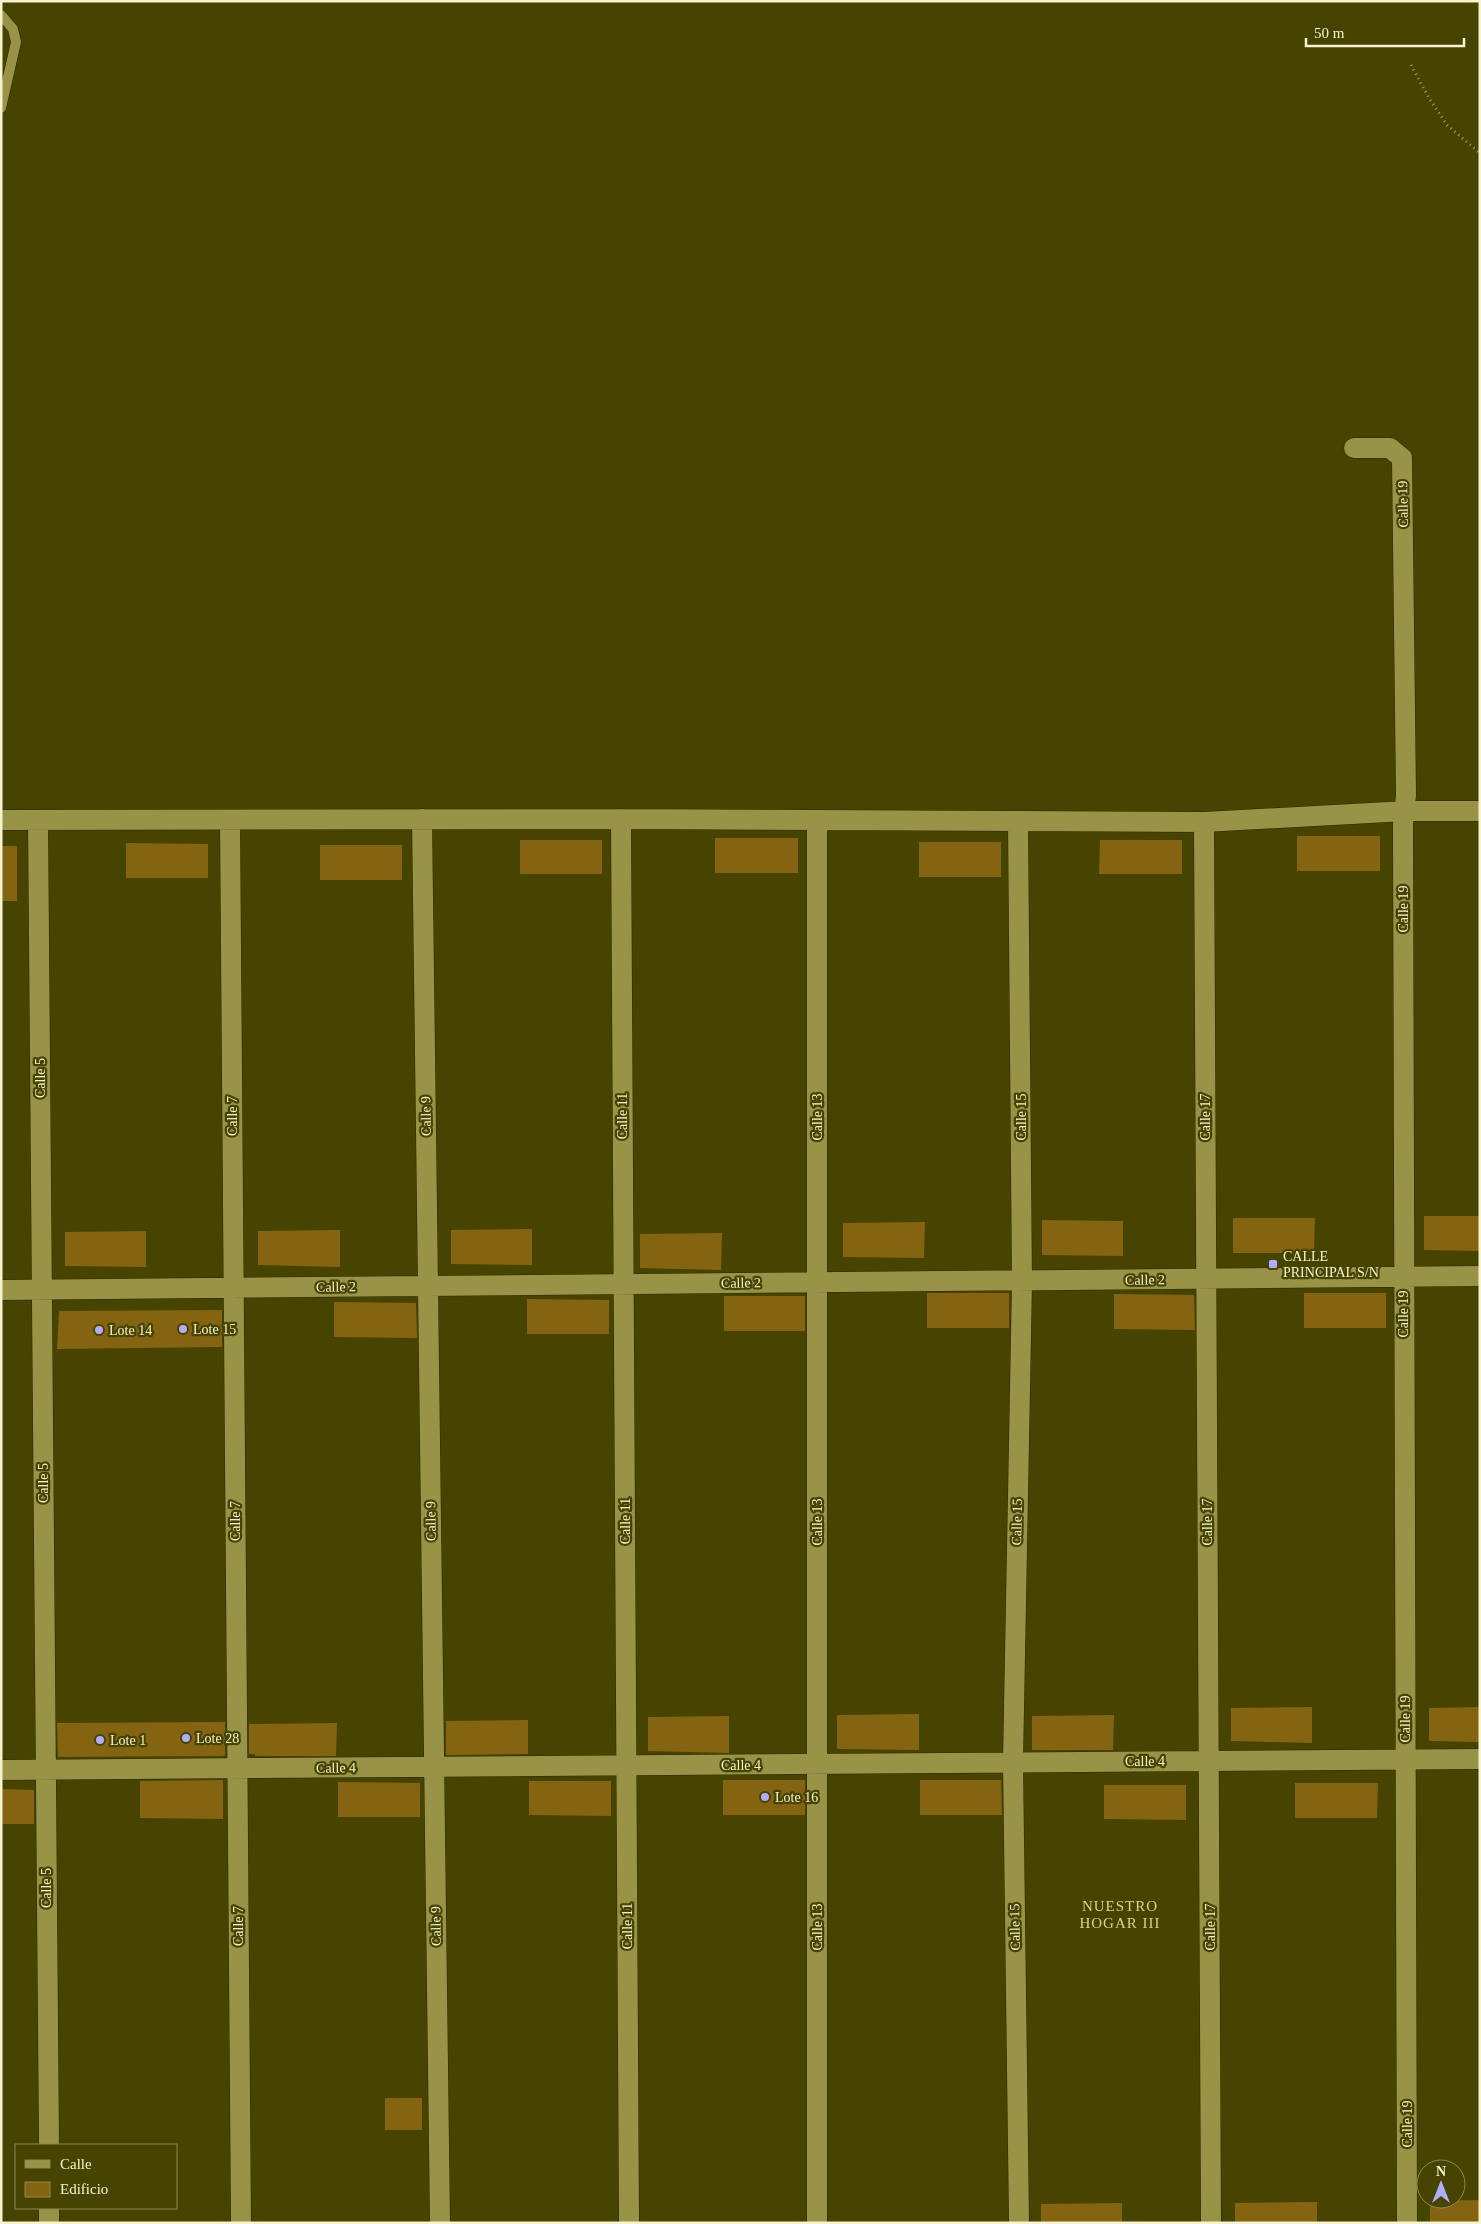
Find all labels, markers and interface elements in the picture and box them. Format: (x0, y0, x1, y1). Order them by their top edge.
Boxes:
scale bar (1306, 15, 1464, 47)
text: 50 m (1314, 25, 1345, 41)
street label: Calle 19 (1395, 480, 1411, 528)
street label: Calle 19 (1396, 885, 1411, 933)
street label: Calle 5 (33, 1058, 48, 1098)
street label: Calle 11 (615, 1093, 630, 1139)
street label: Calle 13 (810, 1093, 825, 1141)
street label: Calle 15 (1014, 1093, 1029, 1141)
street label: Calle 17 (1198, 1093, 1213, 1141)
street label: Calle 7 (225, 1096, 240, 1136)
street label: Calle 9 (418, 1096, 434, 1136)
place label: CALLE PRINCIPAL S/N (1283, 1249, 1379, 1280)
marker: CALLE PRINCIPAL S/N (1267, 1258, 1279, 1270)
street label: Calle 2 (1125, 1272, 1165, 1288)
street label: Calle 2 (721, 1275, 761, 1291)
street label: Calle 2 (316, 1279, 356, 1295)
street label: Calle 19 (1396, 1290, 1411, 1338)
place label: Lote 15 (193, 1322, 236, 1337)
place label: Lote 14 (109, 1323, 152, 1338)
marker: Lote 15 (177, 1323, 189, 1335)
marker: Lote 14 (93, 1324, 105, 1336)
street label: Calle 5 (36, 1463, 51, 1503)
street label: Calle 11 (618, 1498, 633, 1544)
street label: Calle 13 (810, 1498, 825, 1546)
street label: Calle 15 (1009, 1498, 1025, 1546)
street label: Calle 17 (1200, 1498, 1215, 1546)
street label: Calle 7 (228, 1501, 243, 1541)
street label: Calle 9 (423, 1501, 439, 1541)
street label: Calle 19 (1398, 1695, 1413, 1743)
place label: Lote 28 (196, 1731, 239, 1746)
marker: Lote 28 (180, 1732, 192, 1744)
place label: Lote 1 (110, 1733, 146, 1748)
marker: Lote 1 (94, 1734, 106, 1746)
street label: Calle 4 (1125, 1754, 1165, 1769)
street label: Calle 4 (721, 1758, 761, 1773)
street label: Calle 4 (316, 1760, 356, 1776)
place label: Lote 16 (775, 1790, 818, 1805)
marker: Lote 16 (759, 1791, 771, 1803)
street label: Calle 5 (39, 1868, 54, 1908)
district label: NUESTRO HOGAR III (1079, 1898, 1161, 1931)
street label: Calle 11 (620, 1903, 635, 1949)
street label: Calle 13 (810, 1903, 825, 1951)
street label: Calle 15 (1007, 1903, 1023, 1951)
street label: Calle 17 (1203, 1903, 1218, 1951)
street label: Calle 7 (231, 1906, 246, 1946)
street label: Calle 9 (428, 1906, 444, 1946)
street label: Calle 19 (1400, 2100, 1415, 2148)
legend (15, 2144, 178, 2209)
text: Calle (60, 2156, 92, 2172)
north arrow (1416, 2159, 1466, 2209)
text: N (1436, 2164, 1446, 2179)
text: Edificio (60, 2181, 108, 2197)

